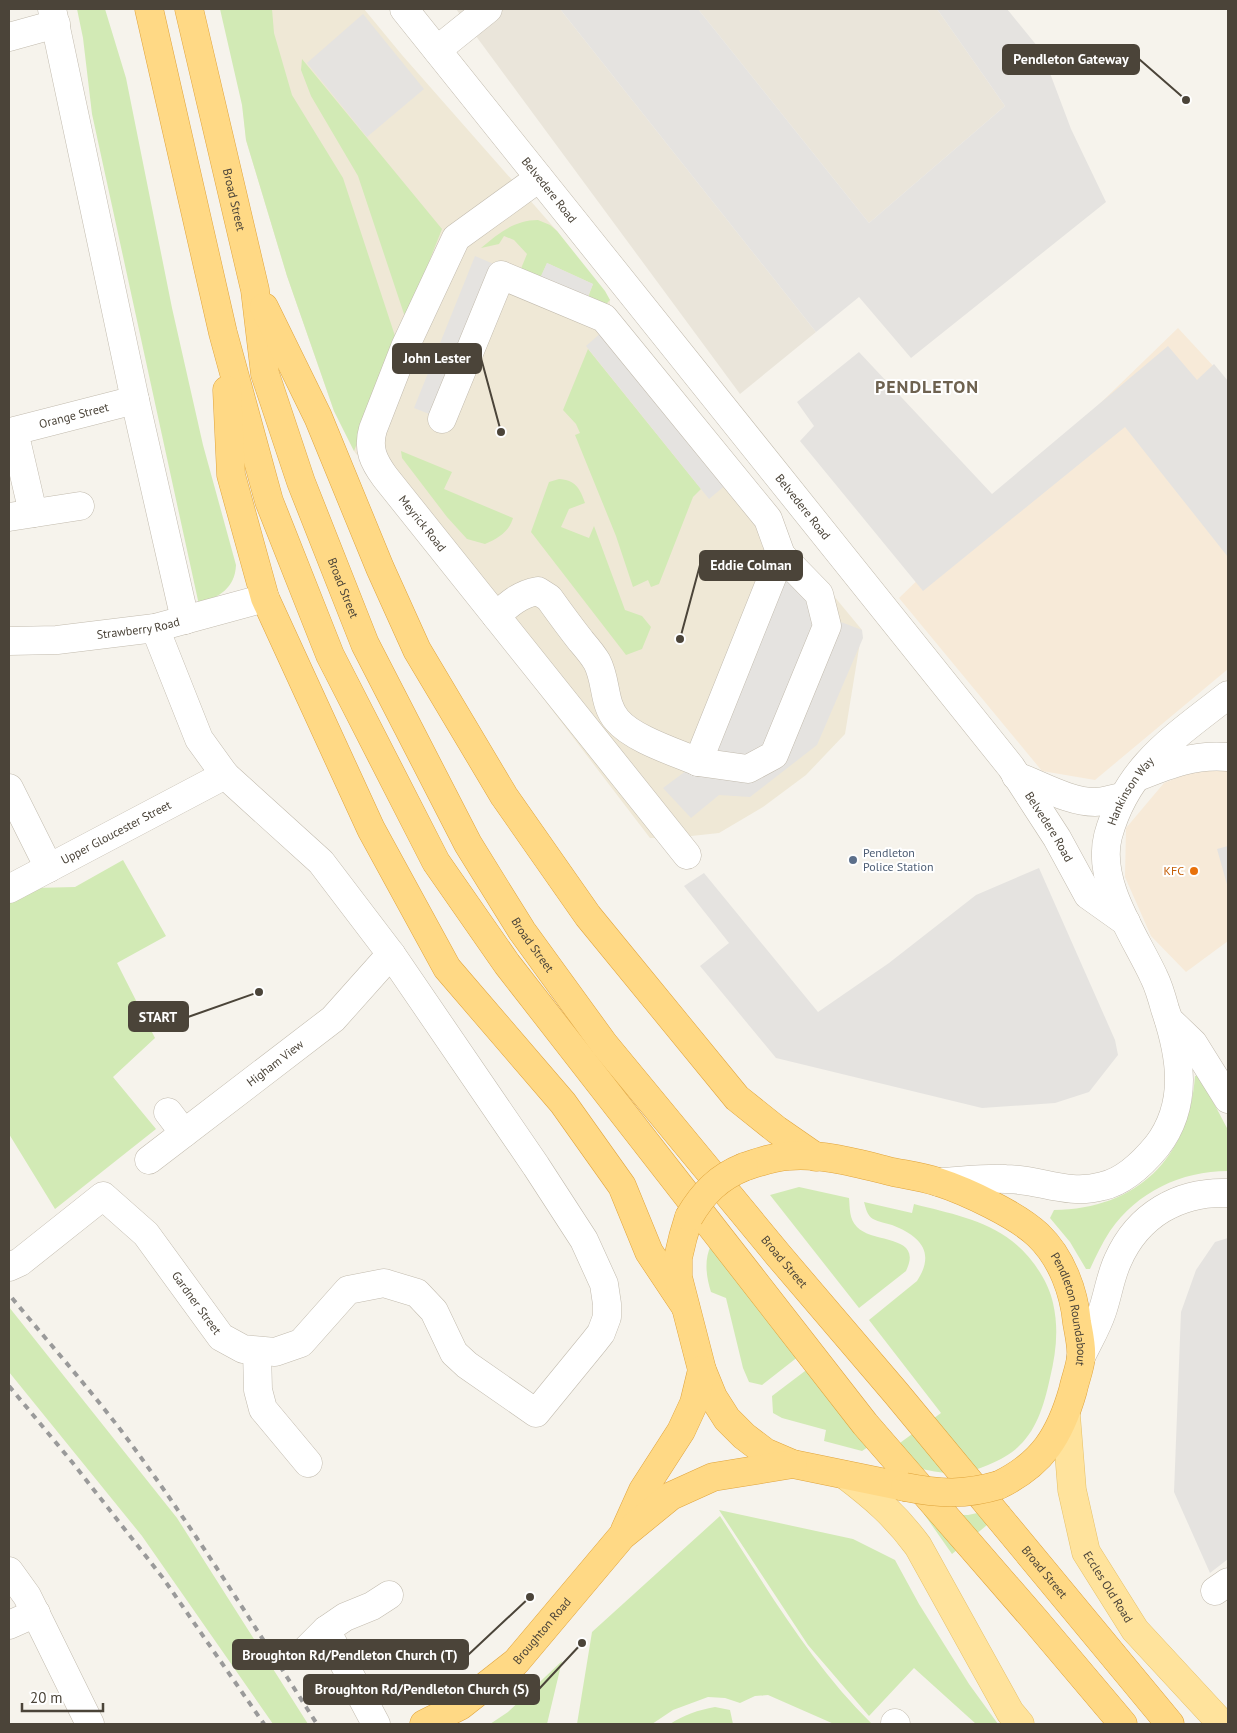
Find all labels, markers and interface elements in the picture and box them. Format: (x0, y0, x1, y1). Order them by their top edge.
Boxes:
callout: Pendleton Gateway (1003, 45, 1139, 74)
text: Pendleton Gateway (1013, 50, 1129, 68)
street label: Belvedere Road (519, 154, 580, 226)
street label: Broad Street (220, 167, 249, 233)
callout: John Lester (393, 344, 481, 373)
text: John Lester (402, 349, 471, 367)
district label: PENDLETON (875, 375, 979, 398)
street label: Orange Street (37, 399, 110, 431)
street label: Belvedere Road (772, 471, 834, 543)
street label: Meyrick Road (396, 492, 450, 554)
callout: Eddie Colman (700, 551, 802, 580)
street label: Broad Street (325, 555, 362, 620)
text: Eddie Colman (710, 556, 792, 574)
street label: Strawberry Road (96, 614, 181, 642)
street label: Hankinson Way (1104, 753, 1157, 827)
street label: Belvedere Road (1022, 789, 1077, 864)
street label: Upper Gloucester Street (58, 797, 173, 867)
place label: Pendleton Police Station (863, 845, 934, 874)
marker: Pendleton Police Station (847, 854, 859, 866)
place label: KFC (1164, 863, 1184, 878)
marker: KFC (1188, 865, 1200, 877)
street label: Broad Street (508, 914, 557, 975)
callout: START (129, 1002, 188, 1031)
text: START (139, 1008, 177, 1026)
street label: Higham View (243, 1036, 306, 1089)
street label: Broad Street (758, 1232, 811, 1291)
street label: Pendleton Roundabout (1048, 1249, 1089, 1367)
street label: Gardner Street (169, 1268, 225, 1337)
street label: Broad Street (1019, 1543, 1071, 1601)
street label: Eccles Old Road (1080, 1548, 1136, 1625)
street label: Broughton Road (509, 1594, 574, 1667)
callout: Broughton Rd/Pendleton Church (T) (233, 1640, 468, 1669)
text: Broughton Rd/Pendleton Church (T) (242, 1646, 458, 1664)
callout: Broughton Rd/Pendleton Church (S) (304, 1675, 539, 1704)
scale bar (22, 1680, 104, 1712)
text: Broughton Rd/Pendleton Church (S) (315, 1680, 529, 1698)
text: 20 m (30, 1688, 63, 1707)

